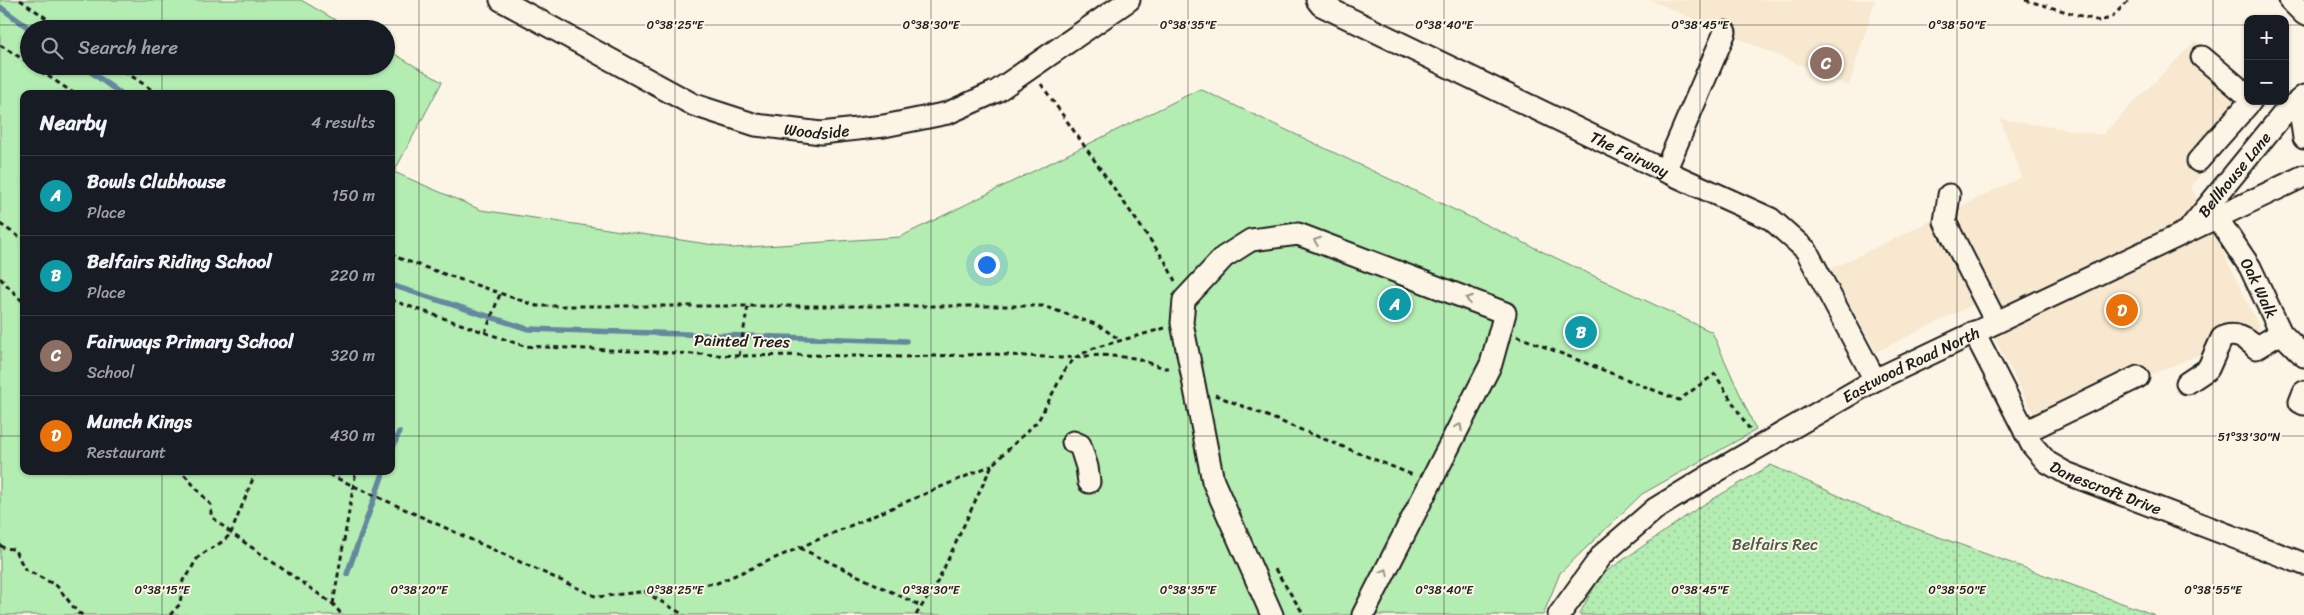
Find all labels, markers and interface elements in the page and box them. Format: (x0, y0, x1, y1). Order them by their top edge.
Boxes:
text: 0°38'25"E (647, 14, 705, 36)
text: 0°38'30"E (903, 14, 961, 36)
text: 0°38'35"E (1160, 14, 1218, 36)
text: 0°38'40"E (1415, 14, 1474, 36)
text: 0°38'45"E (1671, 14, 1730, 36)
text: 0°38'50"E (1928, 14, 1987, 36)
map controls (2244, 15, 2289, 105)
button: + (2244, 15, 2289, 60)
search box (20, 20, 395, 75)
text: Search here (78, 31, 178, 64)
icon: search (38, 34, 66, 62)
pin: C (1810, 44, 1842, 82)
button: − (2244, 60, 2289, 105)
text: Nearby (40, 104, 106, 142)
text: 4 results (311, 108, 375, 137)
street label: Woodside (782, 114, 851, 148)
street label: The Fairway (1585, 122, 1675, 186)
street label: Bellhouse Lane (2190, 125, 2278, 224)
text: Bowls Clubhouse (87, 165, 226, 198)
text: A (51, 181, 61, 210)
text: 150 m (332, 181, 375, 210)
text: Place (87, 198, 126, 227)
one-way arrow (1313, 237, 1322, 247)
text: Belfairs Riding School (87, 245, 272, 278)
street label: Oak Walk (2233, 251, 2287, 323)
your location (974, 252, 1000, 278)
text: B (51, 261, 61, 290)
text: 220 m (330, 261, 375, 290)
text: Place (87, 278, 126, 307)
pin: A (1379, 285, 1411, 323)
pin: D (2106, 291, 2138, 329)
one-way arrow (1465, 295, 1474, 305)
pin: B (1565, 313, 1597, 351)
street label: Eastwood Road North (1836, 318, 1984, 411)
text: Fairways Primary School (87, 325, 293, 358)
street label: Painted Trees (694, 326, 791, 356)
text: C (51, 341, 61, 370)
text: 320 m (330, 341, 375, 370)
text: School (87, 358, 134, 387)
text: Munch Kings (87, 405, 192, 438)
text: D (51, 421, 61, 450)
text: 430 m (330, 421, 375, 450)
one-way arrow (1453, 423, 1463, 432)
text: 51°33'30"N (2218, 426, 2281, 448)
text: Restaurant (87, 438, 166, 467)
street label: Danescroft Drive (2044, 452, 2166, 523)
park label: Belfairs Rec (1732, 530, 1818, 559)
one-way arrow (1379, 568, 1389, 577)
text: 0°38'15"E (134, 579, 191, 601)
text: 0°38'20"E (390, 579, 449, 601)
text: 0°38'25"E (647, 579, 705, 601)
text: 0°38'30"E (903, 579, 961, 601)
text: 0°38'35"E (1160, 579, 1218, 601)
text: 0°38'40"E (1415, 579, 1474, 601)
text: 0°38'45"E (1671, 579, 1730, 601)
text: 0°38'50"E (1928, 579, 1987, 601)
text: 0°38'55"E (2184, 579, 2243, 601)

